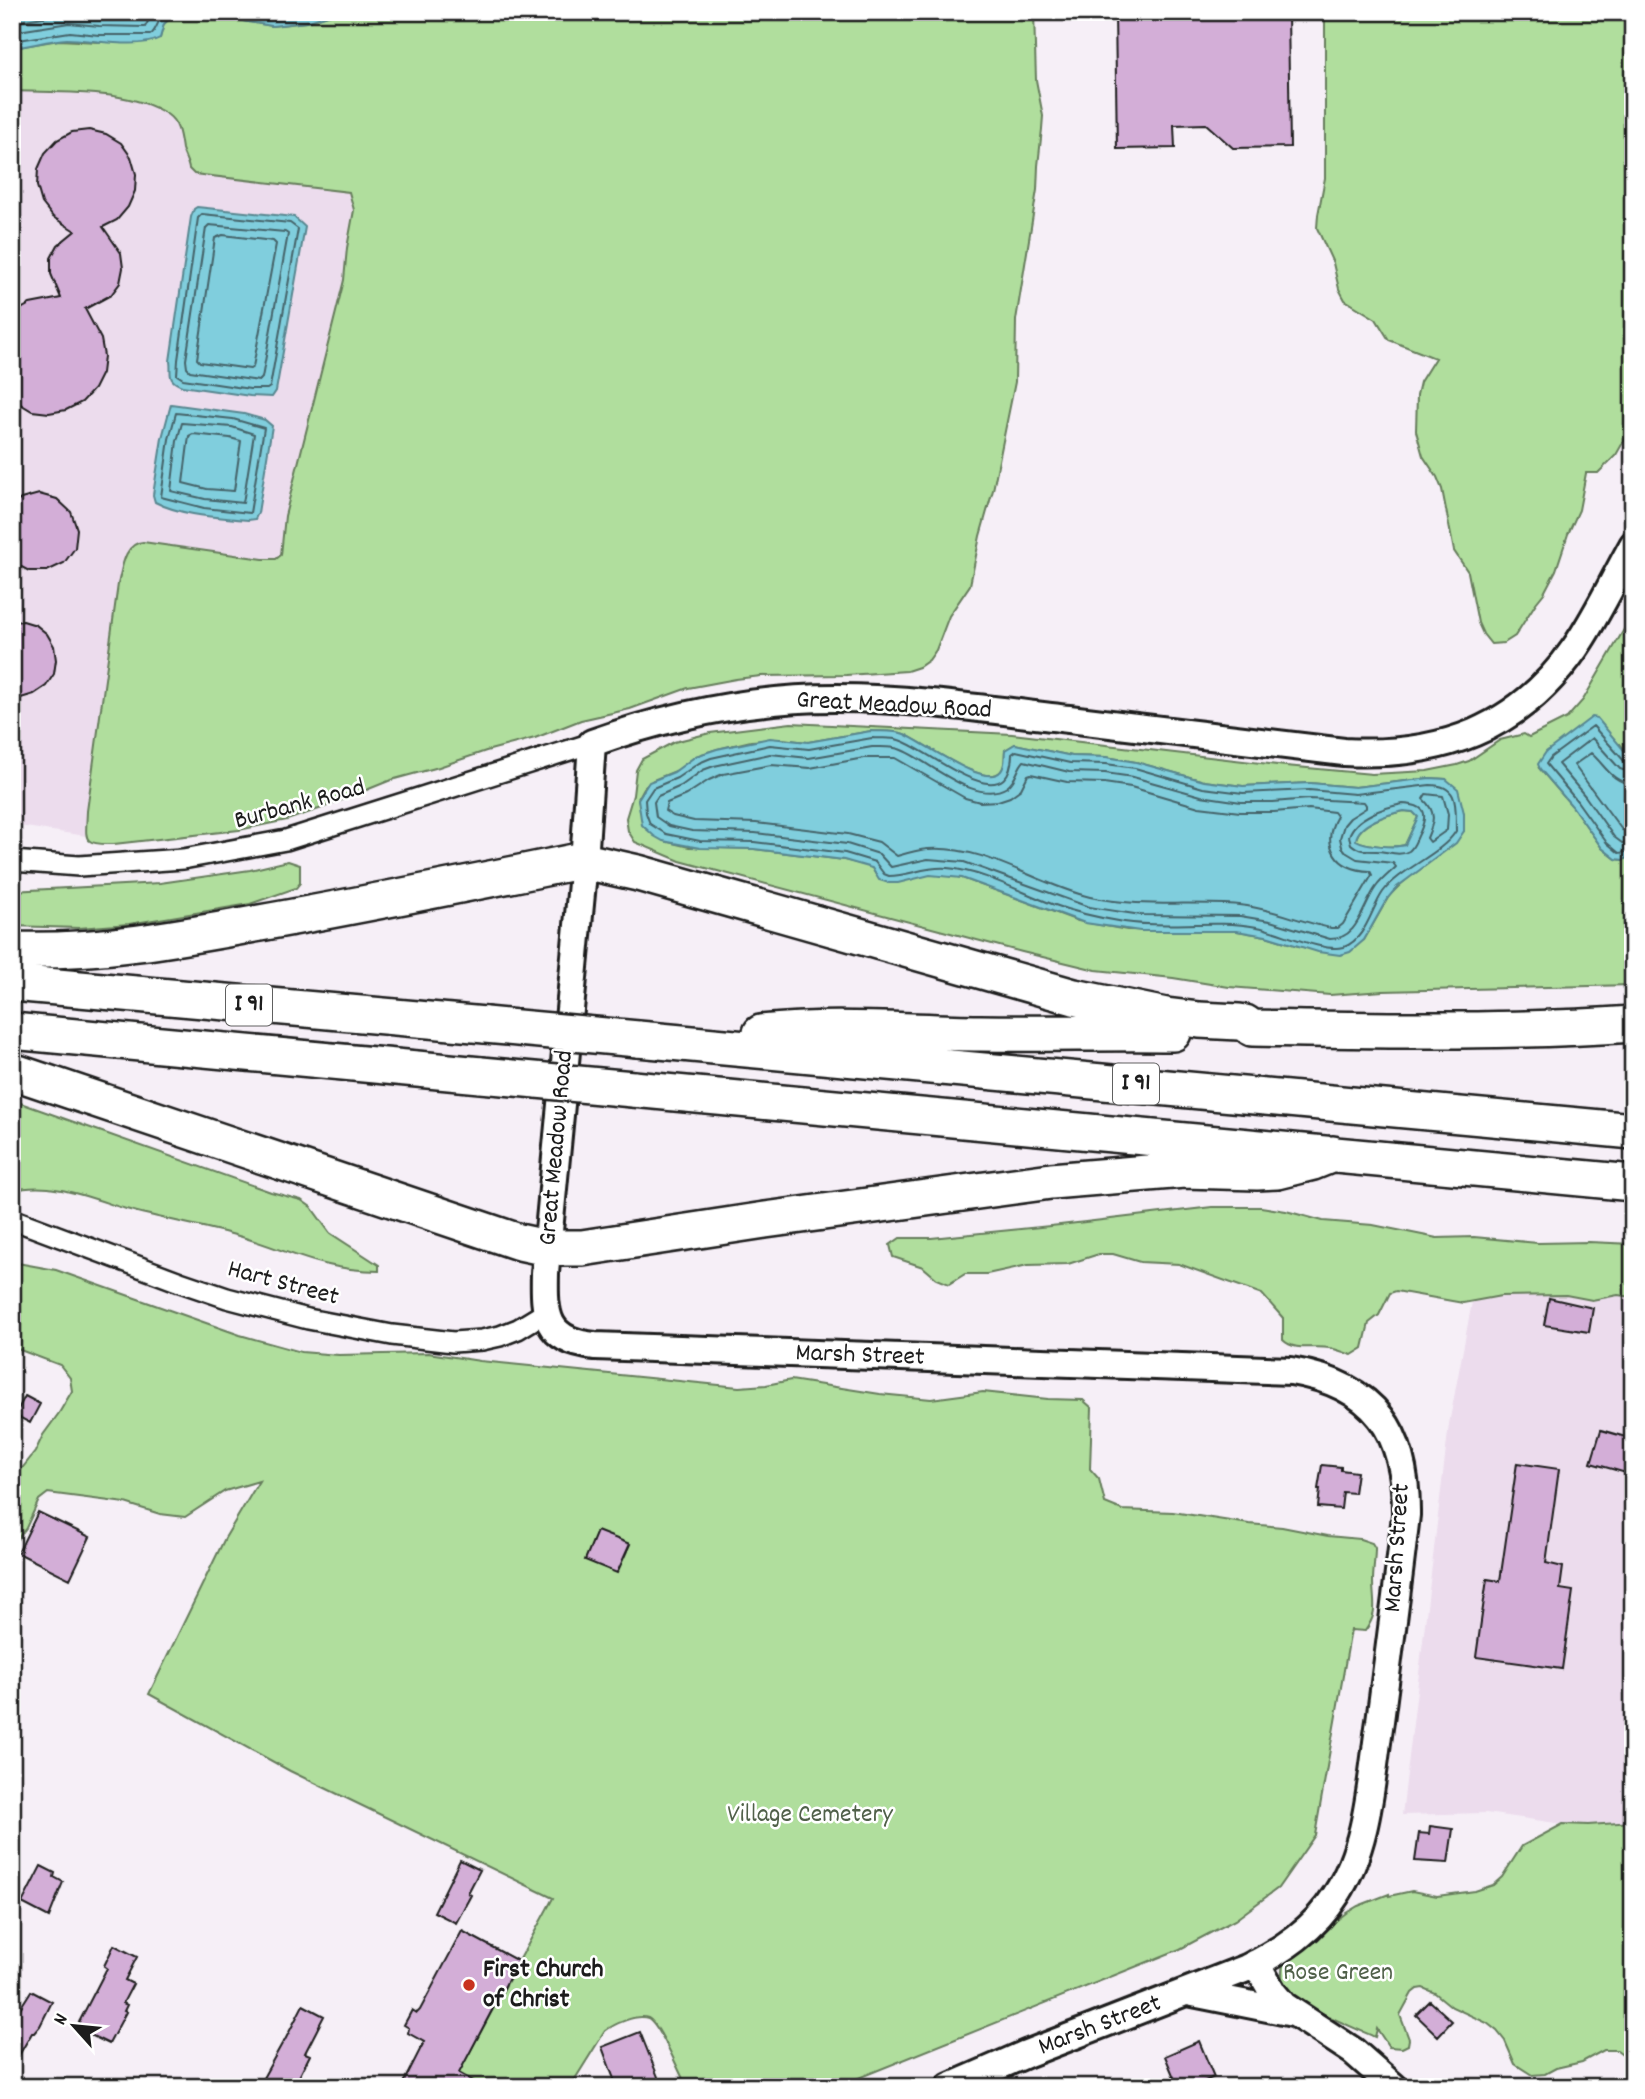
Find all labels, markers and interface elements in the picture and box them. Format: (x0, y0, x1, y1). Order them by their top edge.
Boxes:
street label: Great Meadow Road (795, 682, 993, 730)
street label: Burbank Road (231, 770, 369, 840)
road number: I 91 (226, 985, 272, 1026)
street label: Great Meadow Road (530, 1049, 584, 1247)
road number: I 91 (1113, 1064, 1159, 1104)
street label: Hart Street (223, 1251, 343, 1317)
street label: Marsh Street (795, 1335, 926, 1377)
street label: Marsh Street (1375, 1482, 1421, 1614)
park label: Village Cemetery (727, 1797, 893, 1834)
place label: First Church of Christ (483, 1952, 604, 2019)
park label: Rose Green (1283, 1955, 1393, 1992)
marker: First Church of Christ (461, 1977, 477, 1993)
street label: Marsh Street (1033, 1985, 1167, 2066)
north arrow (38, 1990, 108, 2060)
text: N (48, 2010, 76, 2030)

